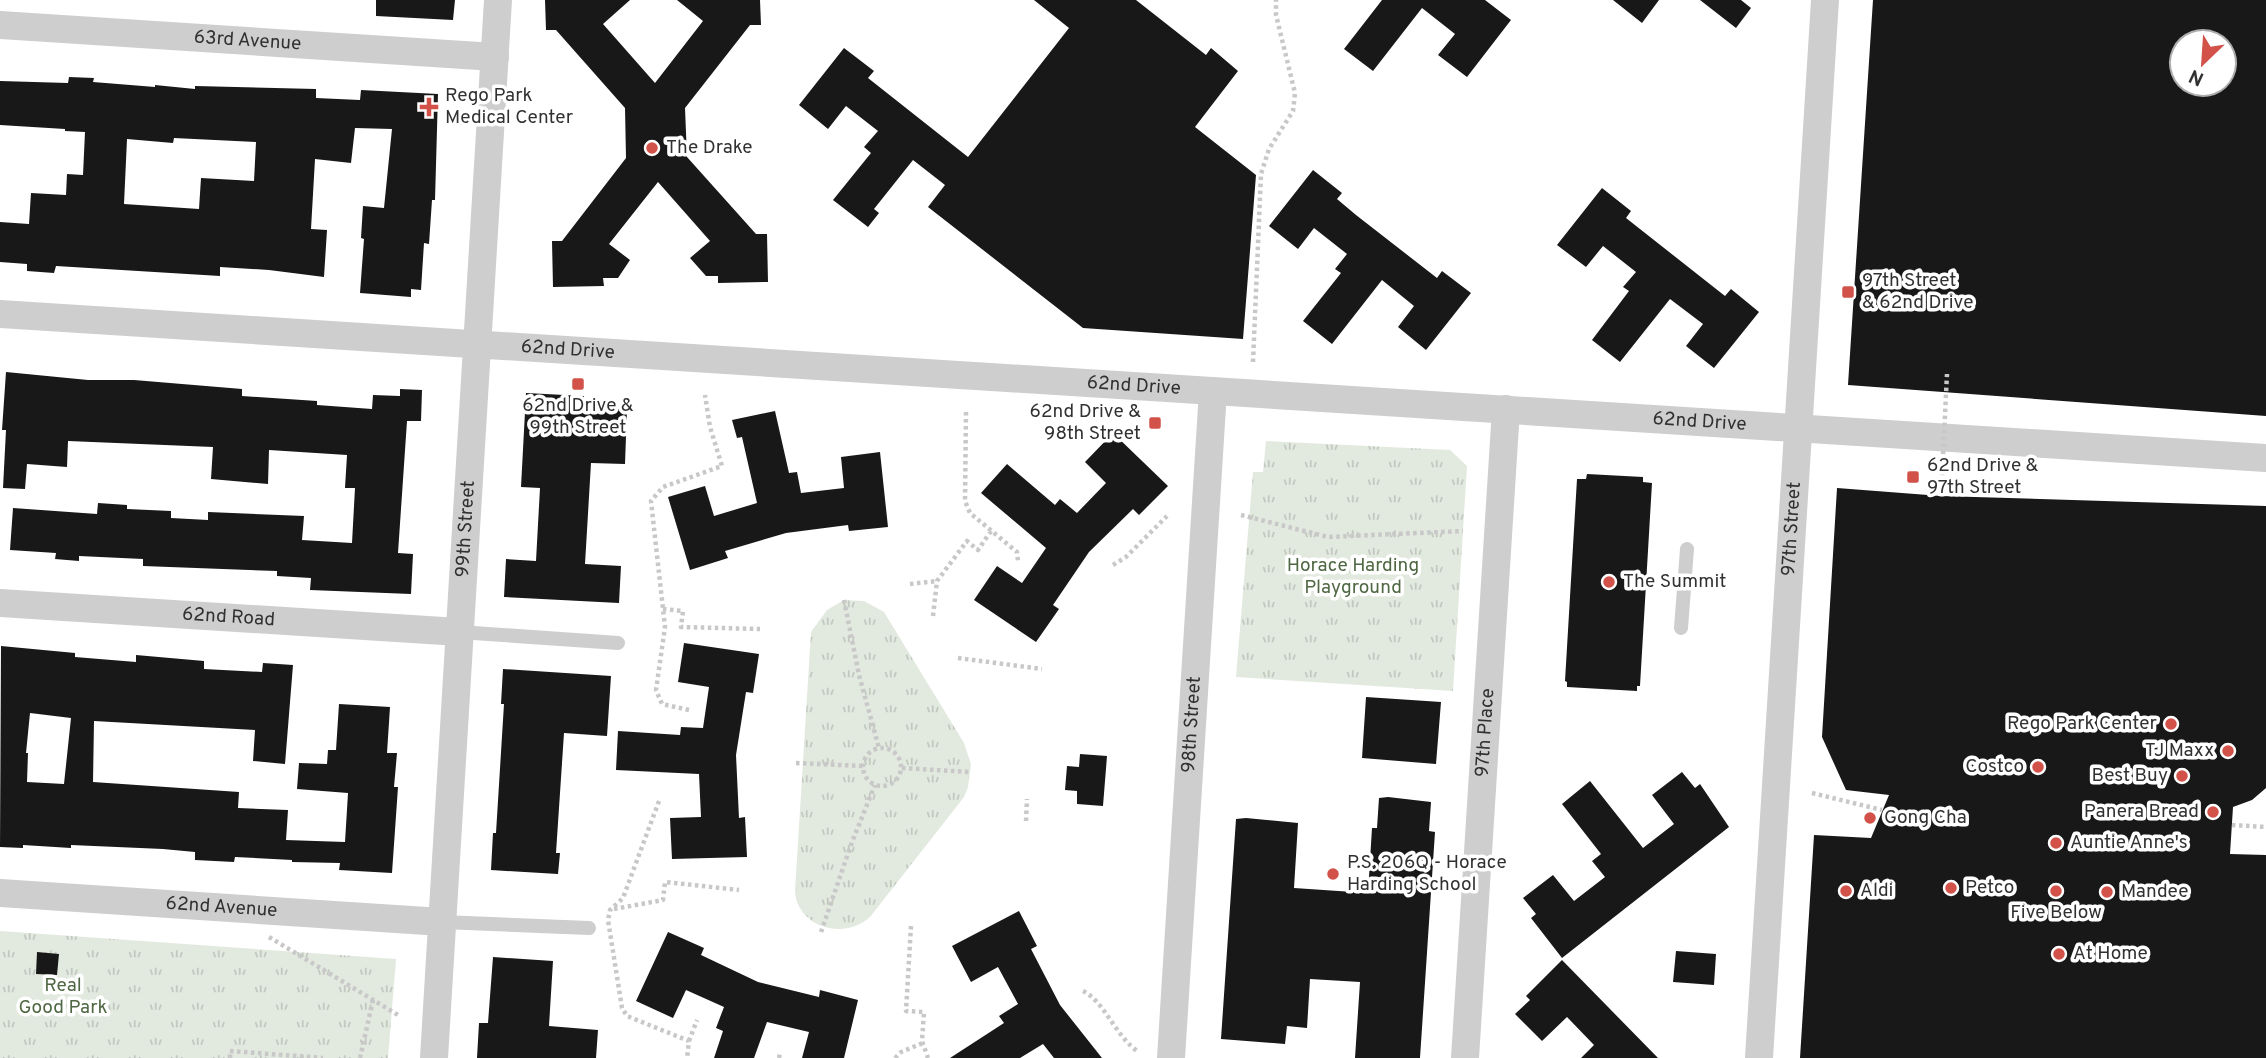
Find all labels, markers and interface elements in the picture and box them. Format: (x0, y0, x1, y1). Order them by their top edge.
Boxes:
street label: 63rd Avenue (193, 26, 302, 56)
north arrow (2168, 28, 2238, 98)
text: N (2185, 63, 2208, 90)
place label: Rego Park Medical Center (445, 84, 574, 130)
marker: Rego Park Medical Center (419, 97, 439, 117)
place label: The Drake (666, 136, 753, 160)
marker: The Drake (644, 140, 660, 156)
place label: 97th Street & 62nd Drive (1862, 269, 1973, 315)
marker: 97th Street & 62nd Drive (1840, 284, 1856, 300)
street label: 62nd Drive (520, 335, 616, 365)
street label: 62nd Drive (1086, 371, 1181, 401)
marker: 62nd Drive & 99th Street (570, 376, 586, 392)
place label: 62nd Drive & 99th Street (522, 394, 634, 440)
place label: 62nd Drive & 98th Street (1030, 400, 1141, 446)
street label: 62nd Drive (1652, 407, 1747, 437)
marker: 62nd Drive & 98th Street (1147, 415, 1163, 431)
place label: 62nd Drive & 97th Street (1927, 454, 2039, 500)
marker: 62nd Drive & 97th Street (1905, 469, 1921, 485)
street label: 99th Street (451, 480, 481, 578)
street label: 97th Street (1777, 481, 1807, 577)
park label: Horace Harding Playground (1287, 554, 1419, 600)
place label: The Summit (1623, 570, 1726, 594)
marker: The Summit (1601, 574, 1617, 590)
street label: 62nd Road (181, 603, 276, 632)
street label: 98th Street (1177, 676, 1207, 774)
street label: 97th Place (1471, 687, 1500, 778)
place label: Rego Park Center (2007, 712, 2158, 736)
marker: Rego Park Center (2163, 716, 2179, 732)
place label: TJ Maxx (2145, 739, 2214, 763)
marker: TJ Maxx (2220, 743, 2236, 759)
place label: Costco (1965, 755, 2024, 779)
marker: Costco (2030, 759, 2046, 775)
place label: Best Buy (2092, 764, 2168, 788)
marker: Best Buy (2174, 768, 2190, 784)
place label: Panera Bread (2084, 800, 2199, 824)
marker: Panera Bread (2205, 804, 2221, 820)
place label: Gong Cha (1884, 806, 1967, 830)
marker: Gong Cha (1862, 810, 1878, 826)
place label: Auntie Anne's (2070, 831, 2188, 855)
marker: Auntie Anne's (2048, 835, 2064, 851)
place label: P.S. 206Q - Horace Harding School (1347, 851, 1507, 897)
marker: P.S. 206Q - Horace Harding School (1325, 866, 1341, 882)
place label: Petco (1965, 876, 2014, 900)
place label: Aldi (1860, 879, 1893, 903)
marker: Petco (1943, 880, 1959, 896)
place label: Mandee (2121, 880, 2188, 904)
marker: Aldi (1838, 883, 1854, 899)
marker: Five Below (2048, 883, 2064, 899)
marker: Mandee (2099, 884, 2115, 900)
street label: 62nd Avenue (165, 892, 278, 923)
place label: Five Below (2010, 901, 2102, 925)
place label: At Home (2073, 942, 2148, 966)
marker: At Home (2051, 946, 2067, 962)
park label: Real Good Park (18, 974, 108, 1020)

